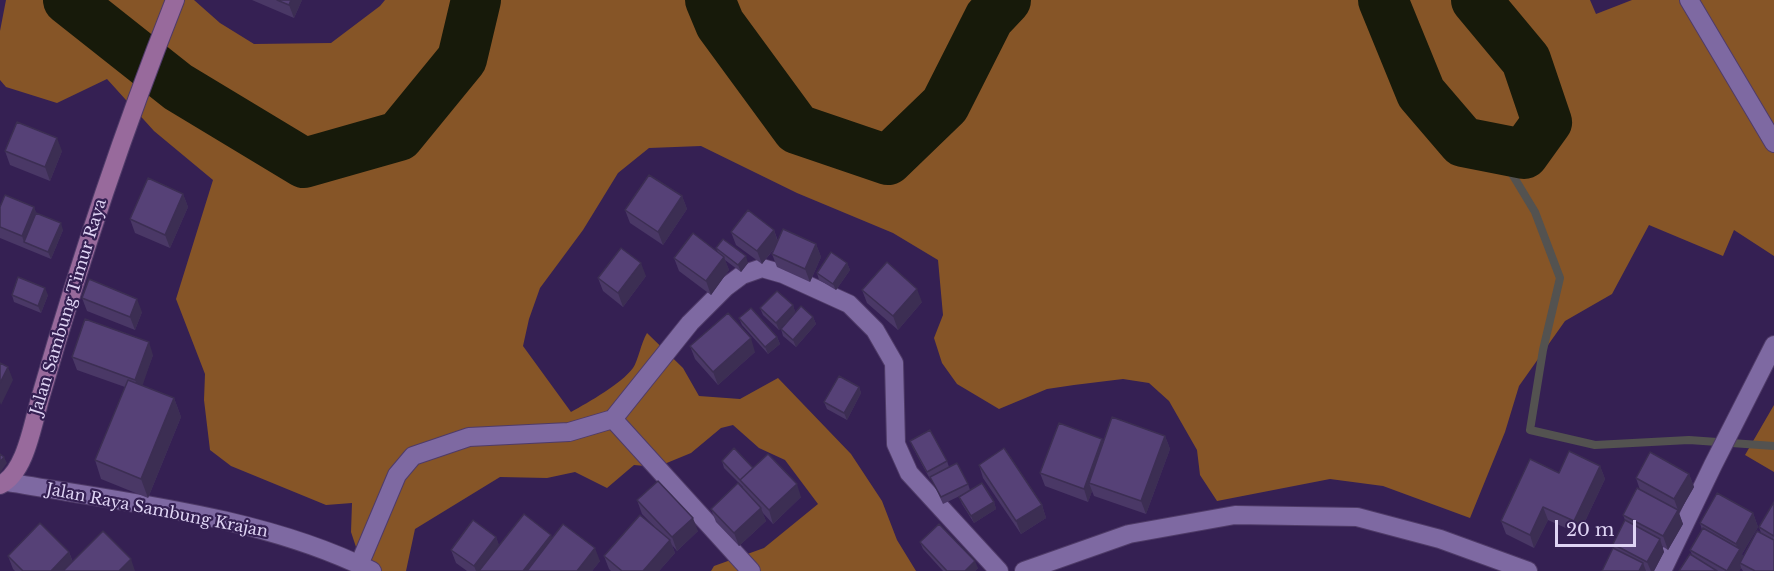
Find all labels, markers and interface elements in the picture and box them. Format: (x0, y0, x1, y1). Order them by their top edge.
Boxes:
street label: Jalan Sambung Timur Raya (27, 197, 111, 417)
street label: Jalan Raya Sambung Krajan (45, 480, 269, 542)
scale bar (1558, 508, 1639, 546)
text: 20 m (1566, 519, 1614, 541)

